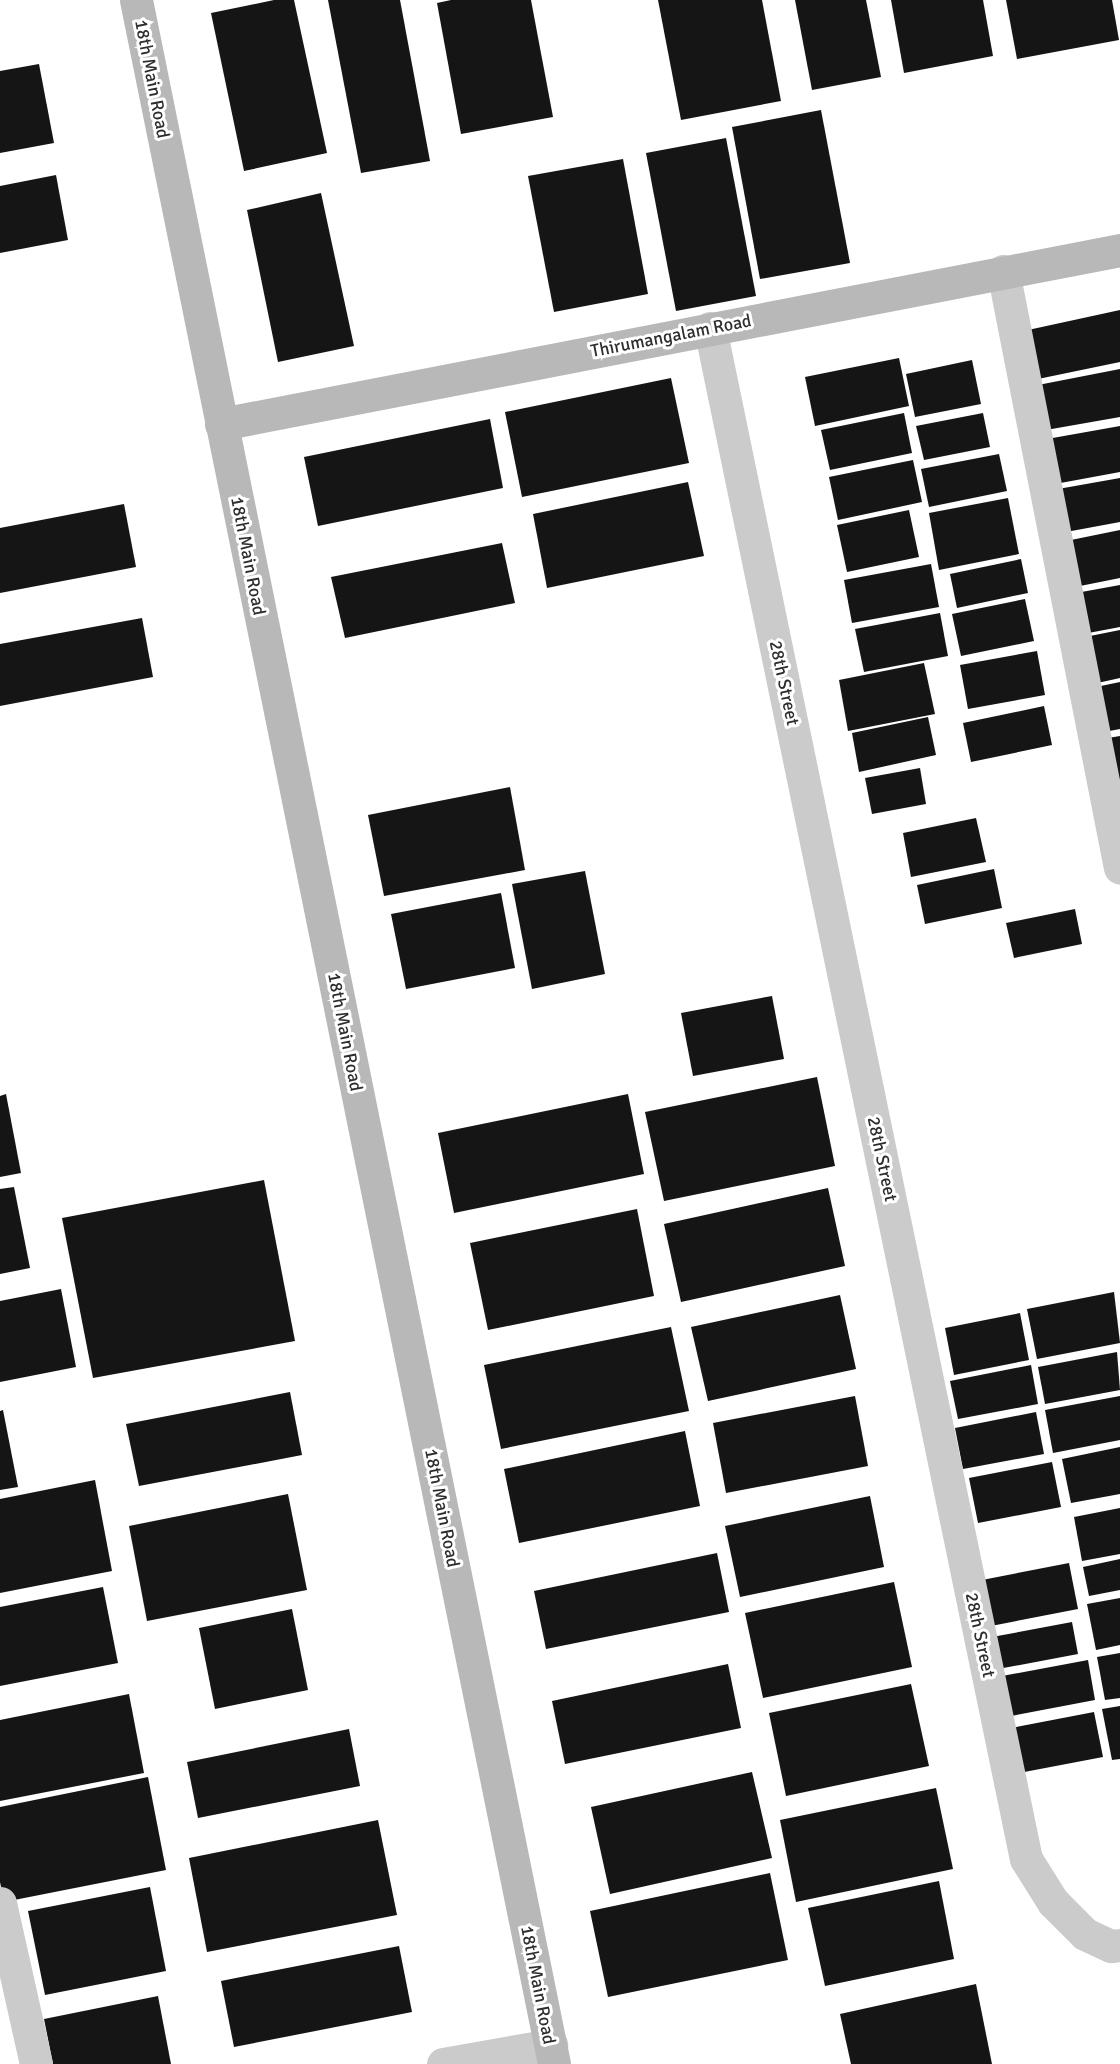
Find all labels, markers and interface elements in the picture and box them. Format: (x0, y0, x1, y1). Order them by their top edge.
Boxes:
street label: 18th Main Road (130, 18, 174, 140)
street label: Thirumangalam Road (589, 310, 753, 362)
street label: 18th Main Road (226, 495, 270, 617)
street label: 28th Street (764, 638, 804, 728)
street label: 18th Main Road (323, 971, 367, 1093)
street label: 28th Street (862, 1114, 902, 1204)
street label: 18th Main Road (420, 1447, 464, 1569)
street label: 28th Street (960, 1590, 1000, 1680)
street label: 18th Main Road (516, 1924, 560, 2046)

